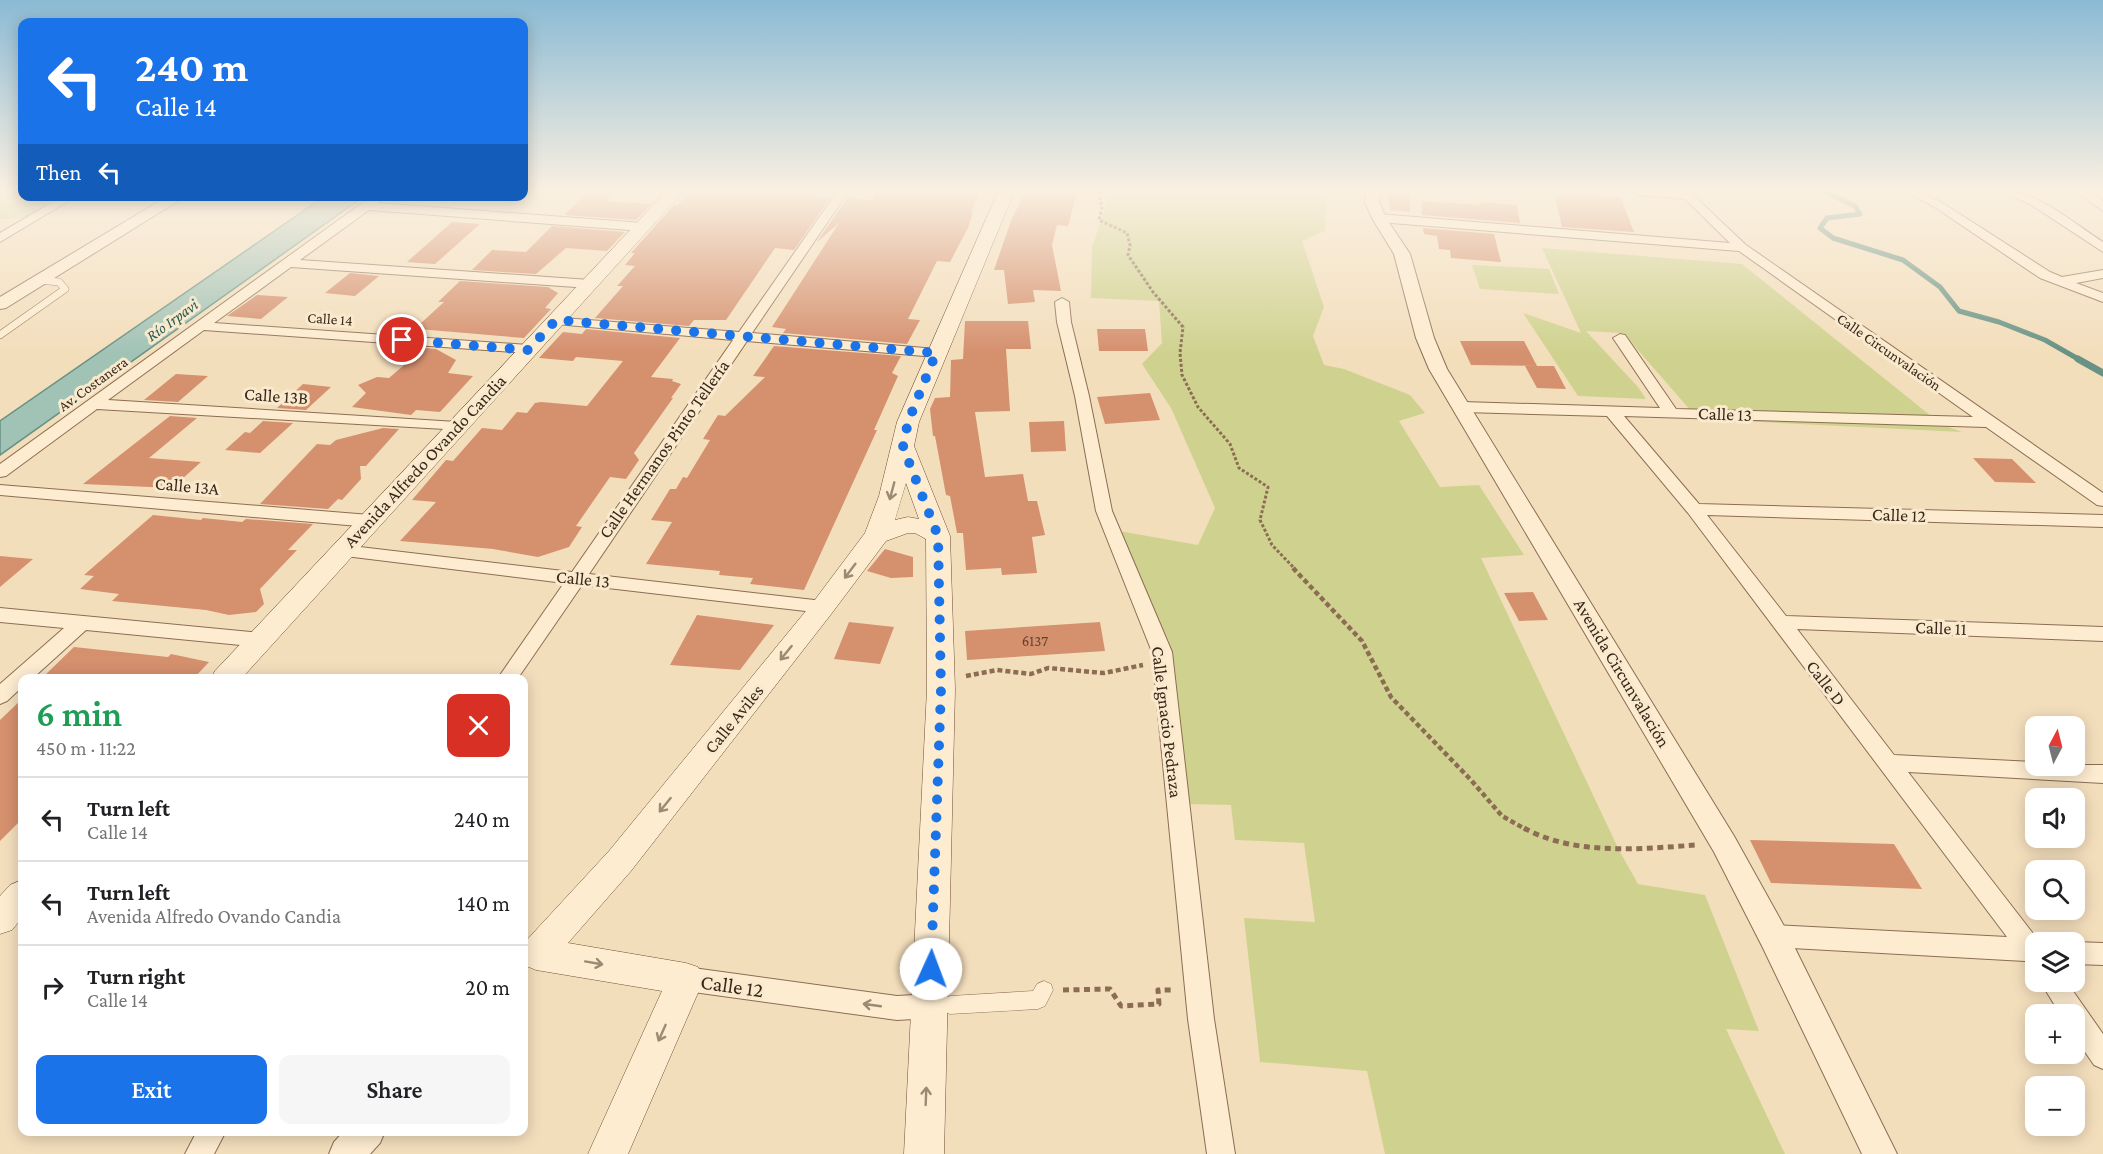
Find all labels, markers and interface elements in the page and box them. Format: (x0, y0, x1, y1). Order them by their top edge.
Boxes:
icon: left (36, 42, 114, 120)
text: 240 m (135, 43, 248, 90)
text: Calle 14 (135, 92, 217, 122)
icon: left (93, 156, 126, 189)
text: Then (36, 160, 81, 185)
water label: Río Irpavi (143, 295, 202, 345)
street label: Calle 14 (307, 309, 353, 329)
street label: Calle Circunvalación (1834, 310, 1944, 394)
pin (376, 314, 427, 365)
icon: arrive (385, 323, 418, 356)
street label: Av. Costanera (55, 354, 131, 414)
street label: Calle Hermanos Pinto Tellería (595, 356, 733, 542)
street label: Avenida Alfredo Ovando Candia (340, 371, 510, 551)
street label: Calle 13B (243, 384, 309, 408)
street label: Calle 13 (1698, 403, 1752, 425)
street label: Calle 13A (154, 473, 221, 499)
one-way arrow (886, 482, 897, 501)
street label: Calle 12 (1872, 504, 1926, 526)
one-way arrow (843, 562, 856, 578)
street label: Calle 13 (555, 566, 611, 592)
street label: Avenida Circunvalación (1570, 595, 1674, 751)
street label: Calle 11 (1915, 617, 1967, 639)
house number: 6137 (1022, 633, 1048, 649)
one-way arrow (780, 644, 793, 660)
street label: Calle Ignacio Pedraza (1148, 645, 1186, 799)
street label: Calle D (1802, 657, 1850, 709)
street label: Calle Aviles (700, 681, 768, 757)
text: 6 min (36, 694, 122, 734)
button: close (447, 694, 510, 757)
north arrow (2025, 716, 2085, 776)
map controls (2025, 716, 2085, 1136)
text: 450 m · 11:22 (36, 737, 136, 759)
button: sound (2025, 788, 2085, 848)
text: Turn left (87, 796, 170, 821)
one-way arrow (658, 797, 671, 813)
icon: left (36, 803, 69, 836)
text: 240 m (454, 807, 510, 832)
text: Calle 14 (87, 821, 148, 843)
button: search (2025, 860, 2085, 920)
text: Turn left (87, 880, 170, 905)
icon: left (36, 887, 69, 920)
text: 140 m (457, 891, 510, 916)
text: Avenida Alfredo Ovando Candia (87, 905, 341, 927)
button: layers (2025, 932, 2085, 992)
position arrow (899, 937, 963, 1001)
one-way arrow (583, 958, 603, 969)
text: Turn right (87, 964, 185, 989)
street label: Calle 12 (699, 970, 765, 1002)
icon: right (36, 971, 69, 1004)
text: 20 m (465, 975, 510, 1000)
text: Calle 14 (87, 989, 148, 1011)
one-way arrow (862, 999, 882, 1010)
button: + (2025, 1004, 2085, 1064)
one-way arrow (656, 1023, 667, 1041)
button: Exit (36, 1055, 267, 1124)
button: Share (279, 1055, 510, 1124)
button: − (2025, 1076, 2085, 1136)
one-way arrow (921, 1086, 932, 1106)

